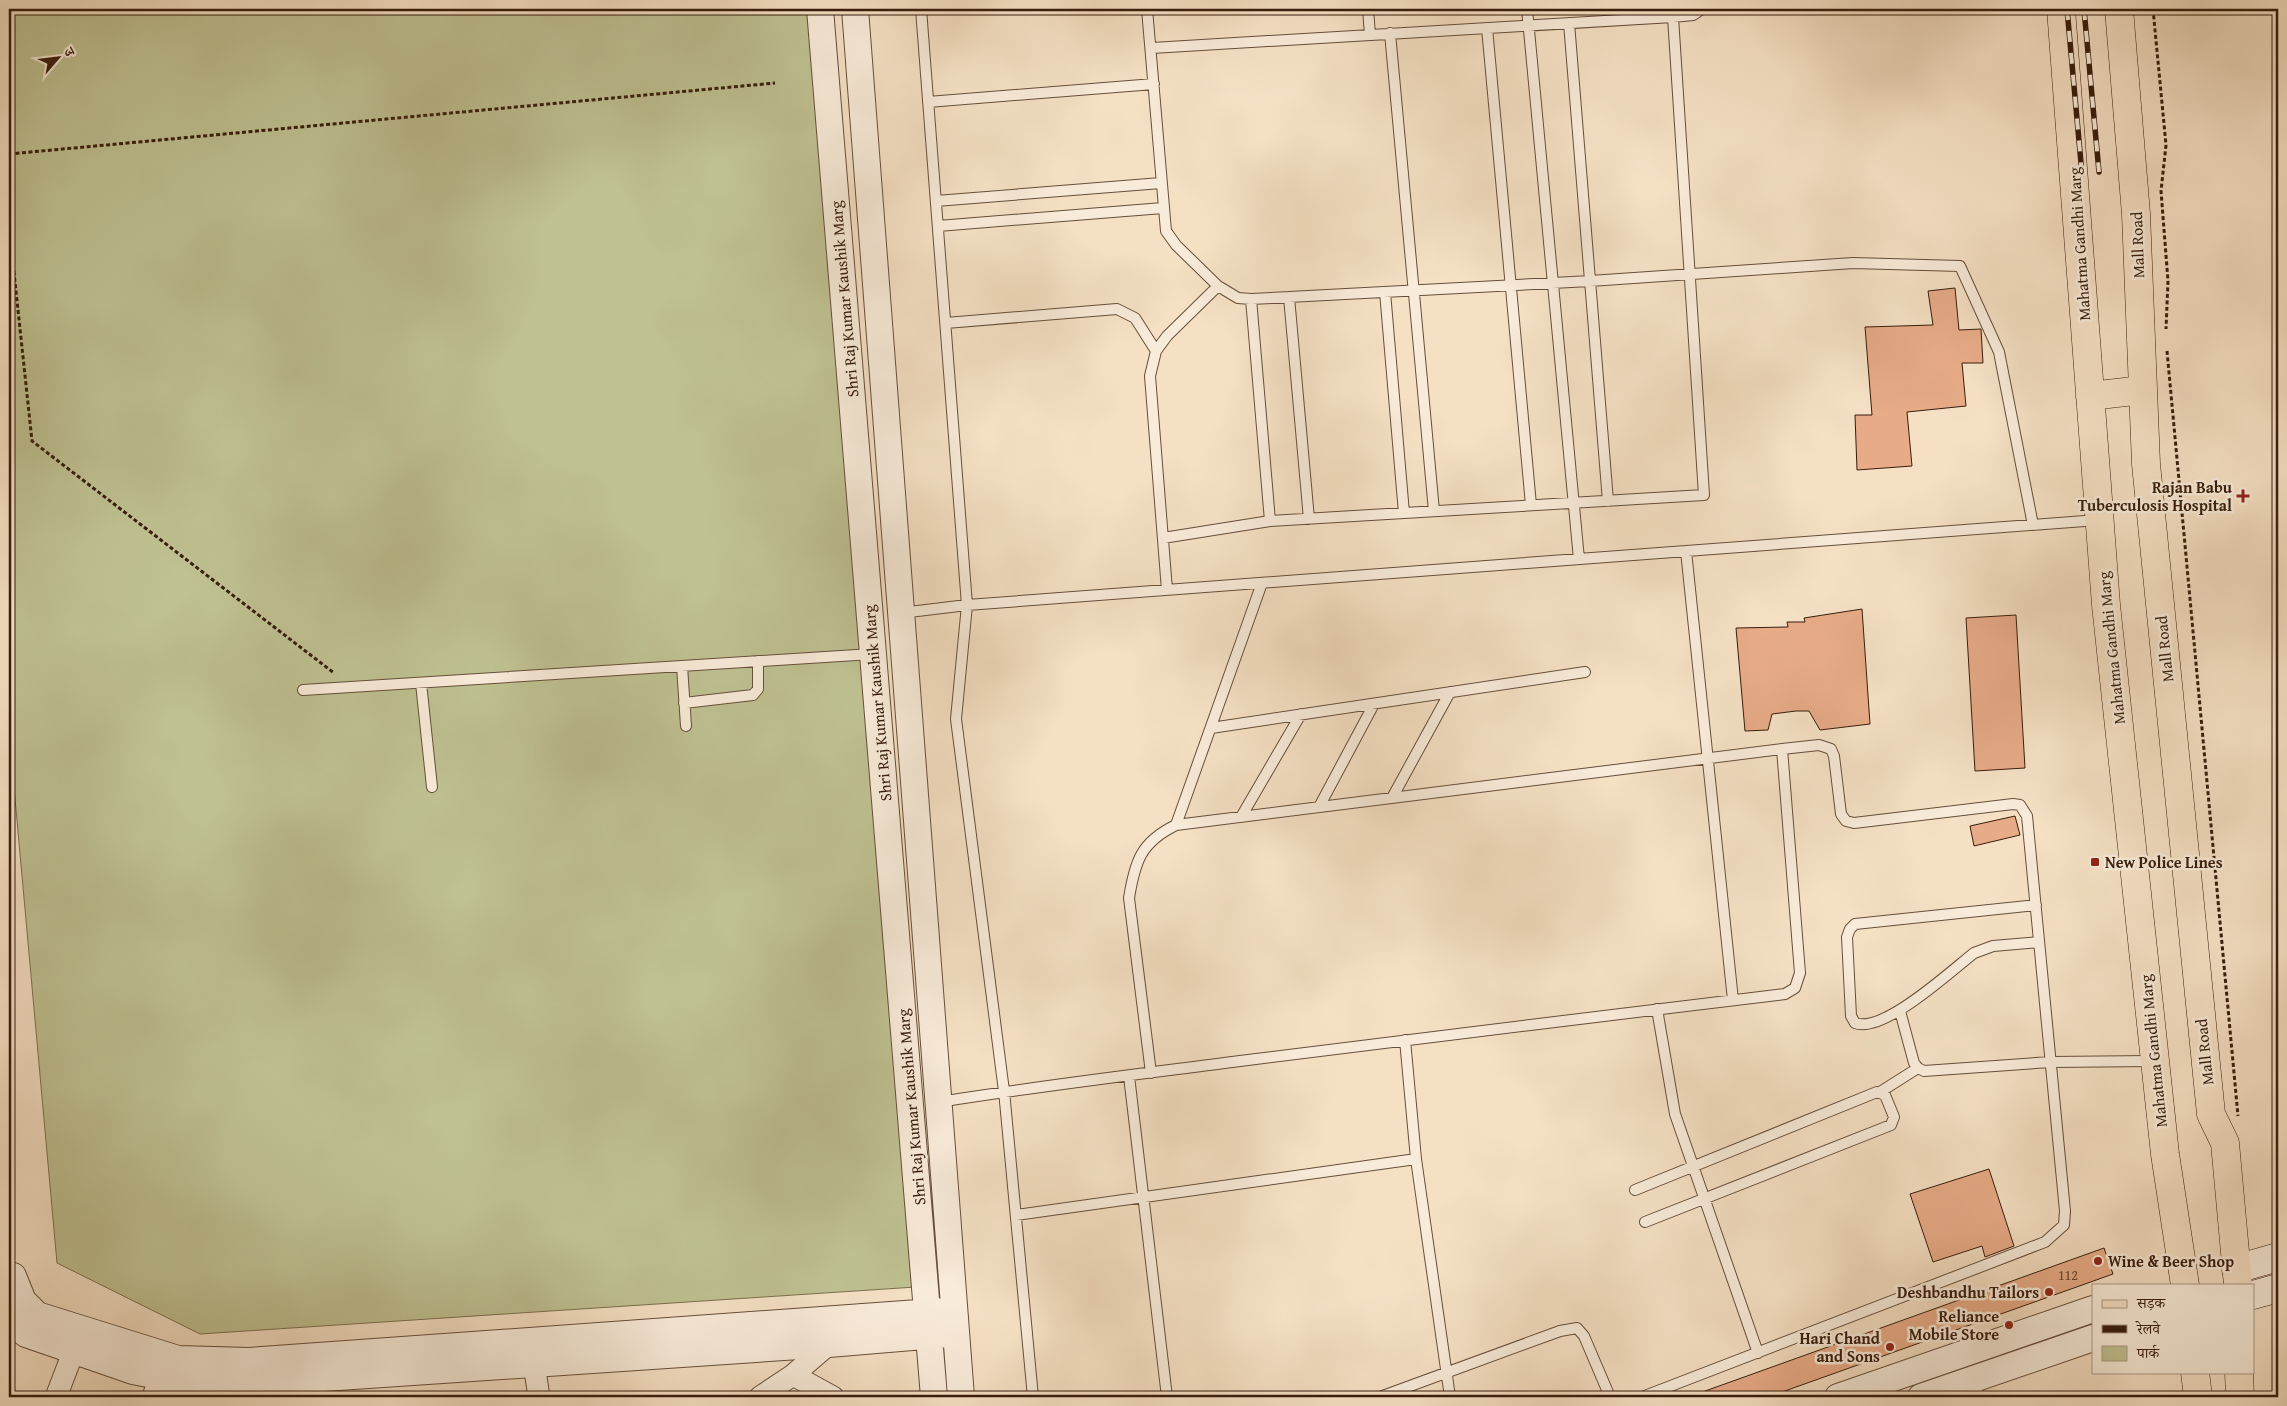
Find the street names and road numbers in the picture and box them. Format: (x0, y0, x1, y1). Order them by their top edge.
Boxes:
street label: Mahatma Gandhi Marg (2062, 166, 2096, 322)
street label: Shri Raj Kumar Kaushik Marg (823, 200, 865, 398)
street label: Mall Road (2124, 211, 2150, 279)
street label: Mahatma Gandhi Marg (2091, 570, 2131, 726)
street label: Shri Raj Kumar Kaushik Marg (856, 604, 898, 802)
street label: Mall Road (2149, 614, 2179, 683)
street label: Mahatma Gandhi Marg (2133, 973, 2173, 1129)
street label: Shri Raj Kumar Kaushik Marg (890, 1008, 932, 1206)
street label: Mall Road (2189, 1017, 2219, 1086)

